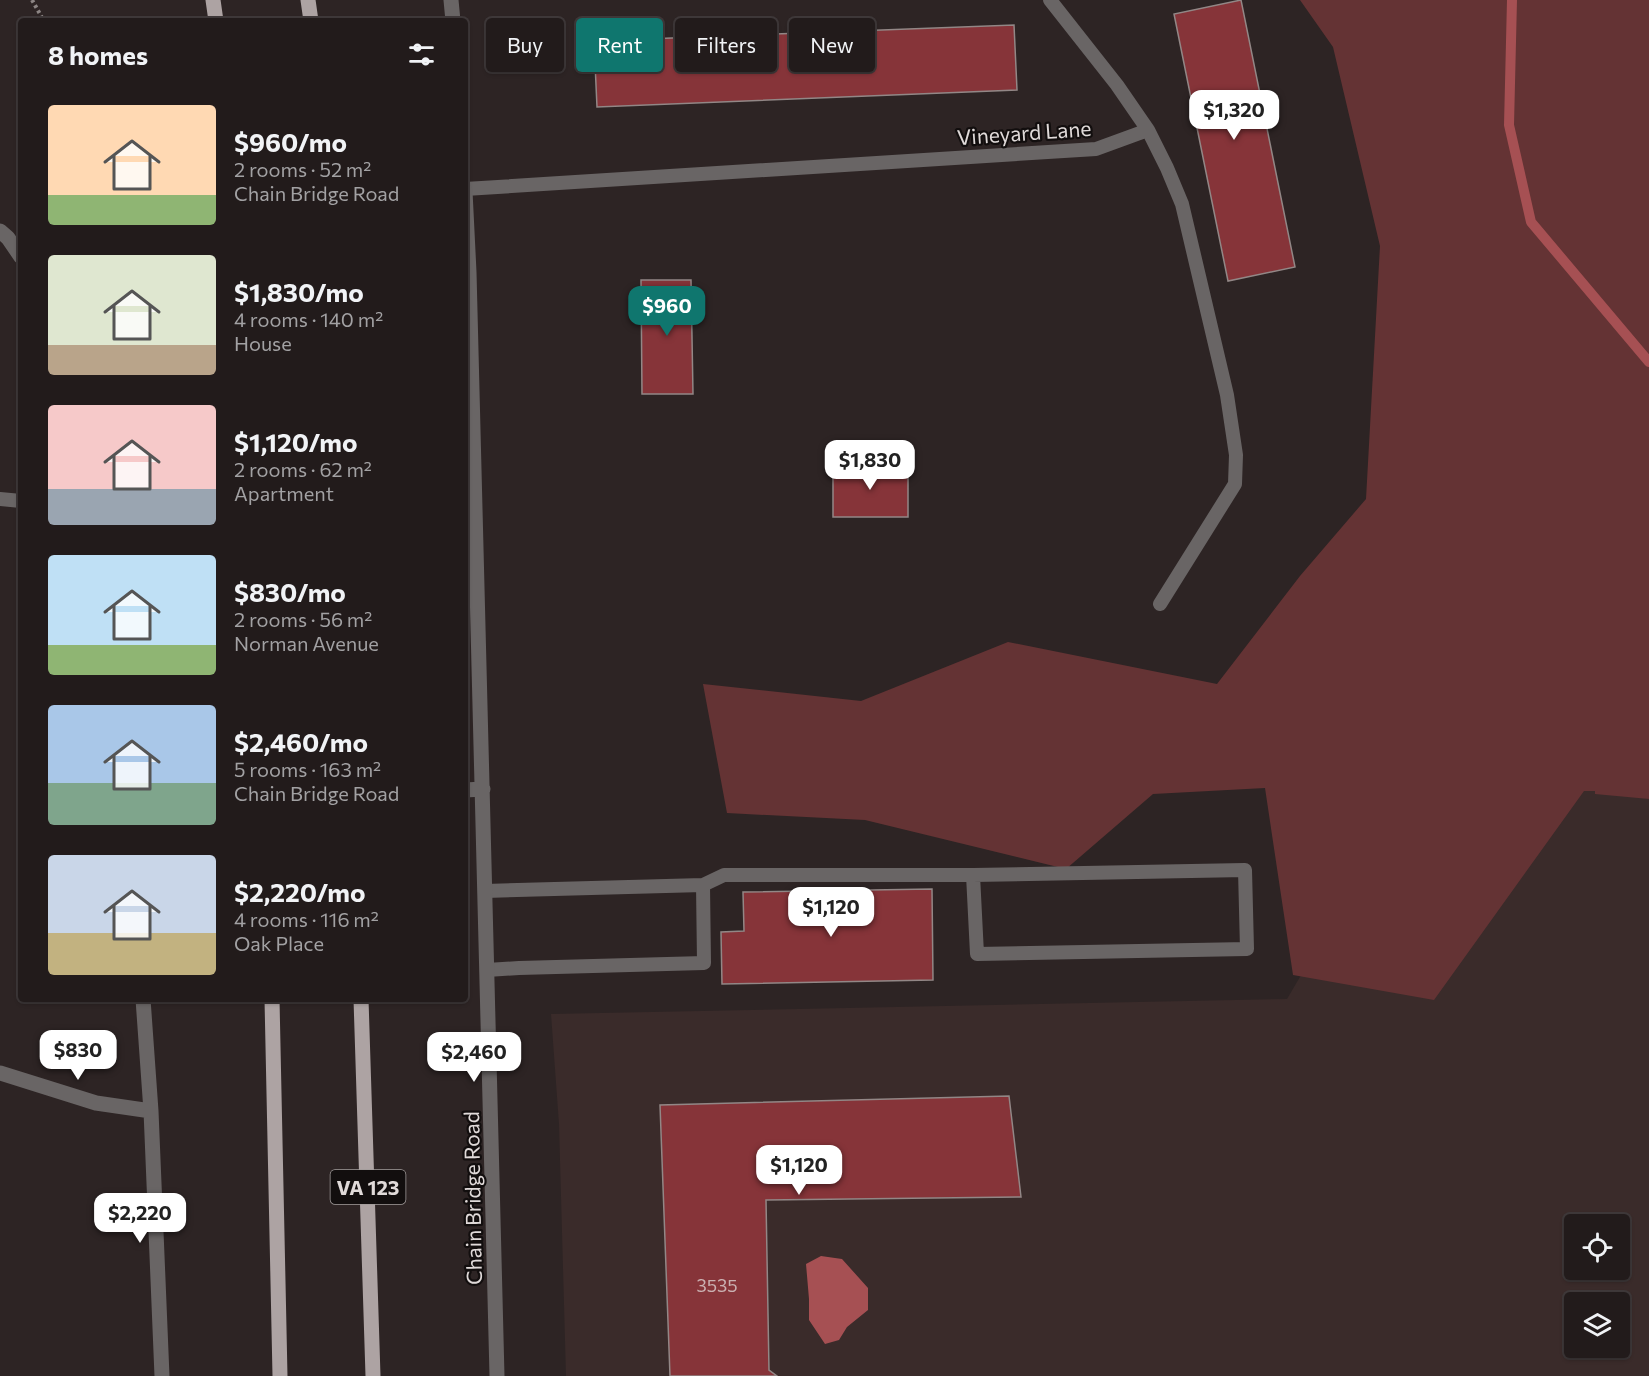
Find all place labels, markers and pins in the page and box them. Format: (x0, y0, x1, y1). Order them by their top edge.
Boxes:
pin: $1,320 (1185, 90, 1283, 141)
pin: $960 (631, 286, 703, 337)
pin: $1,830 (821, 440, 919, 491)
pin: $1,120 (782, 887, 880, 938)
pin: $830 (42, 1030, 114, 1081)
pin: $2,460 (425, 1032, 523, 1083)
pin: $1,120 (750, 1145, 848, 1196)
pin: $2,220 (91, 1193, 189, 1244)

